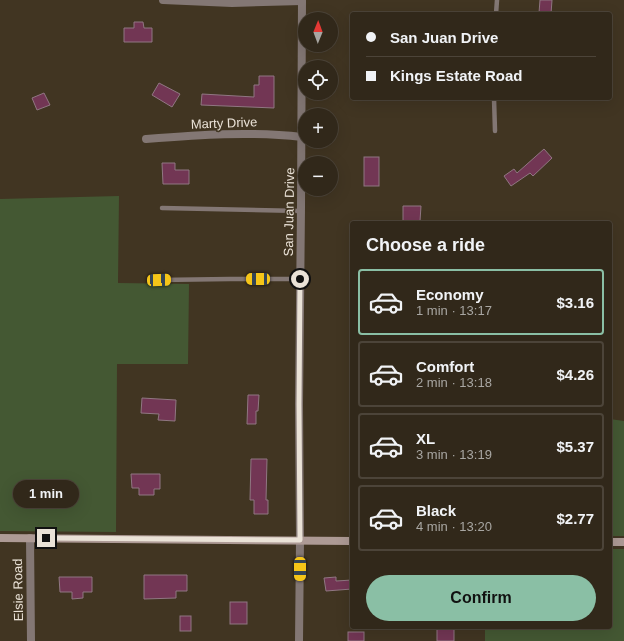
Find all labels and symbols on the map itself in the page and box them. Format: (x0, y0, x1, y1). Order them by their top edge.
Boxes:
north arrow (298, 12, 338, 52)
street label: Marty Drive (191, 114, 257, 132)
street label: San Juan Drive (281, 167, 297, 257)
route start (291, 270, 309, 288)
car (246, 273, 270, 285)
car (147, 274, 171, 286)
callout: 1 min (13, 480, 79, 508)
route end (37, 529, 55, 547)
car (294, 557, 306, 581)
street label: Elsie Road (10, 558, 26, 622)

